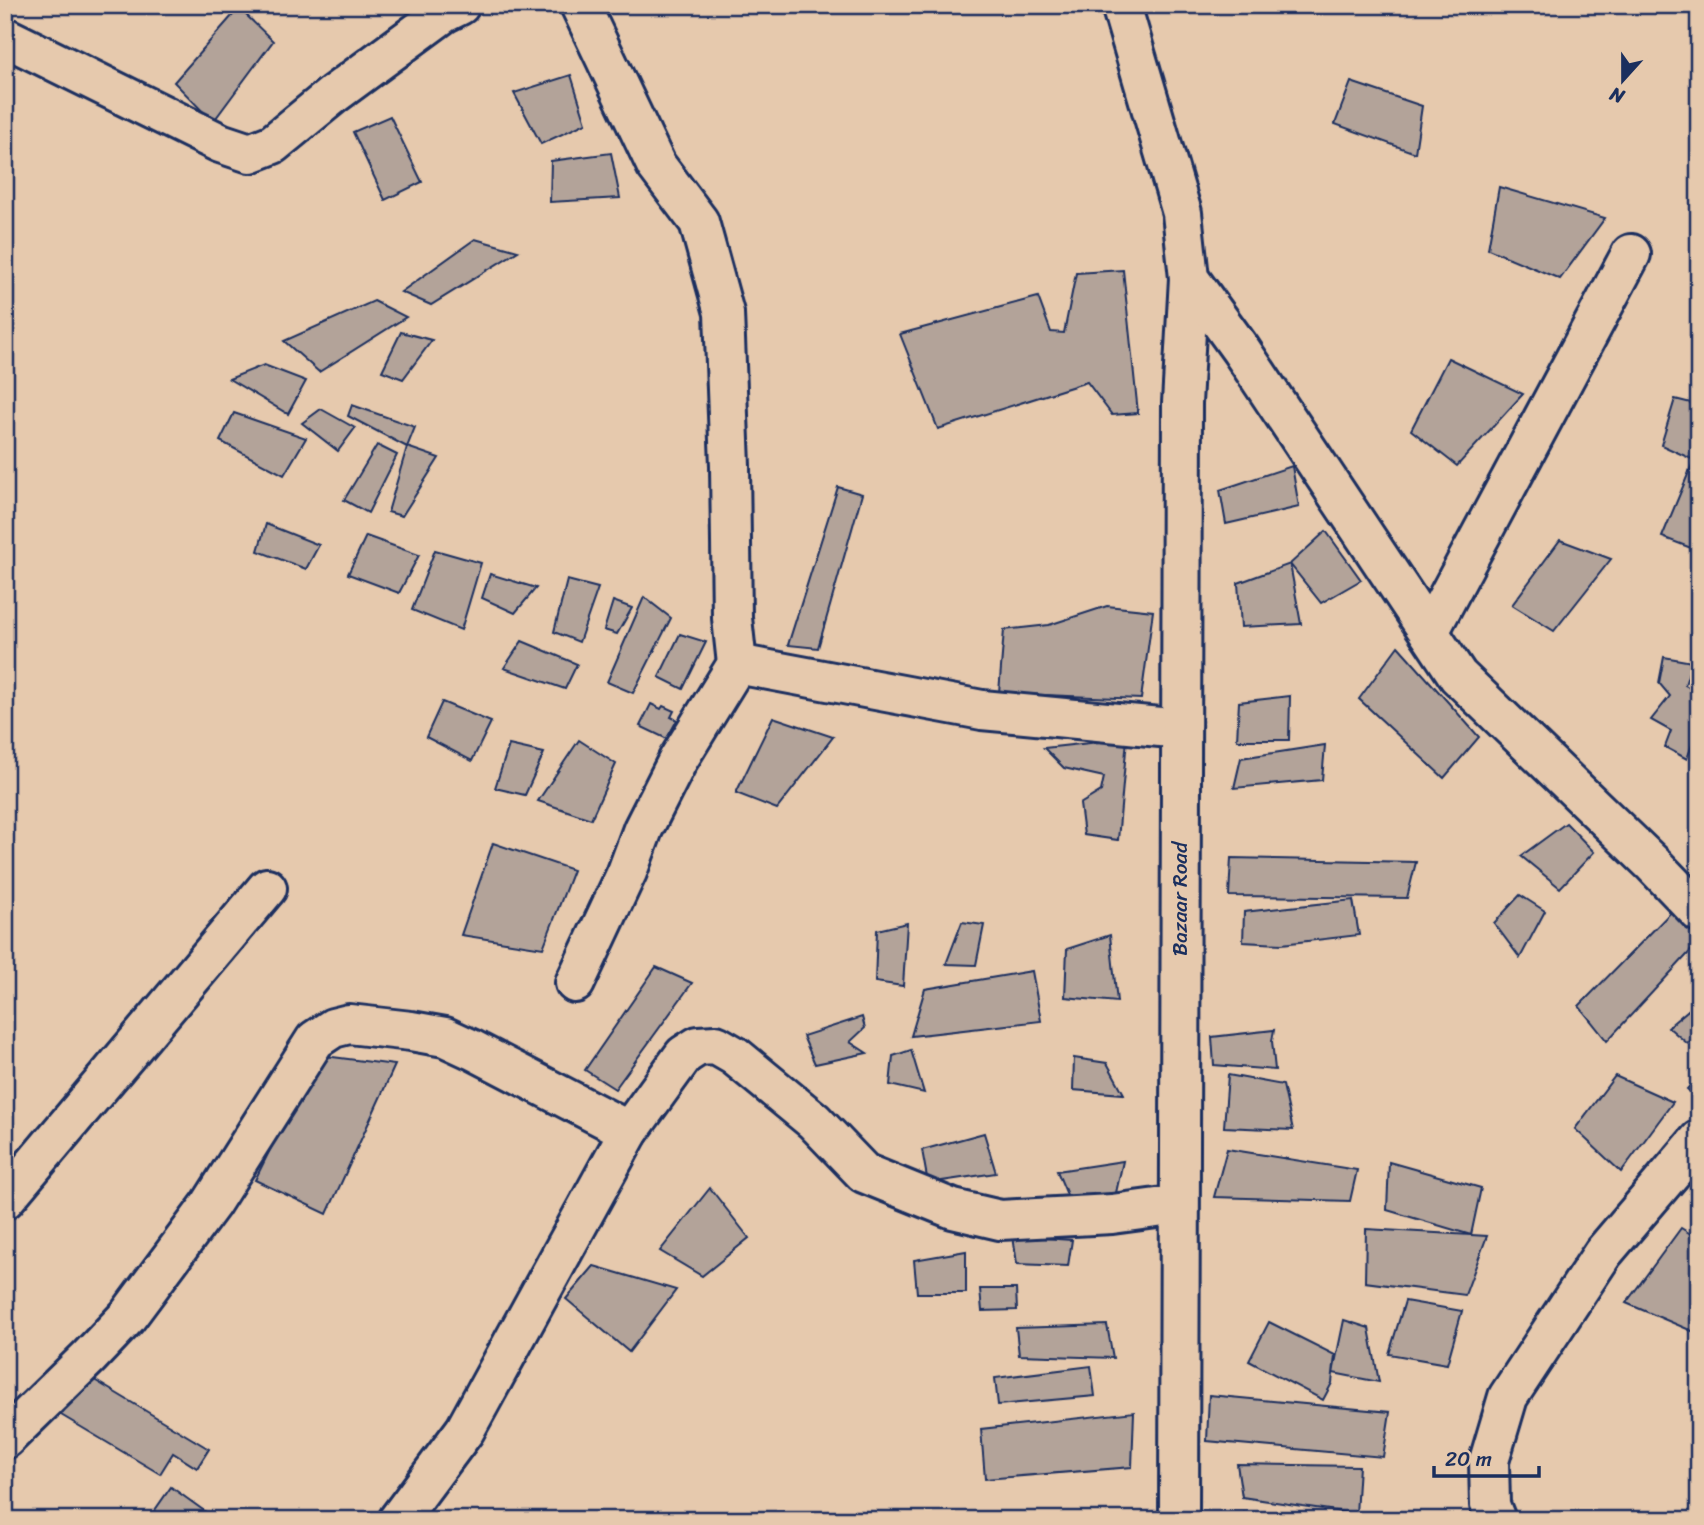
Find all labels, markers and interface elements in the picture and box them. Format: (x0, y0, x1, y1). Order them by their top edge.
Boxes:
north arrow (1588, 46, 1658, 116)
text: N (1604, 77, 1630, 114)
street label: Bazaar Road (1161, 840, 1199, 956)
scale bar (1434, 1434, 1540, 1478)
text: 20 m (1445, 1440, 1492, 1478)

